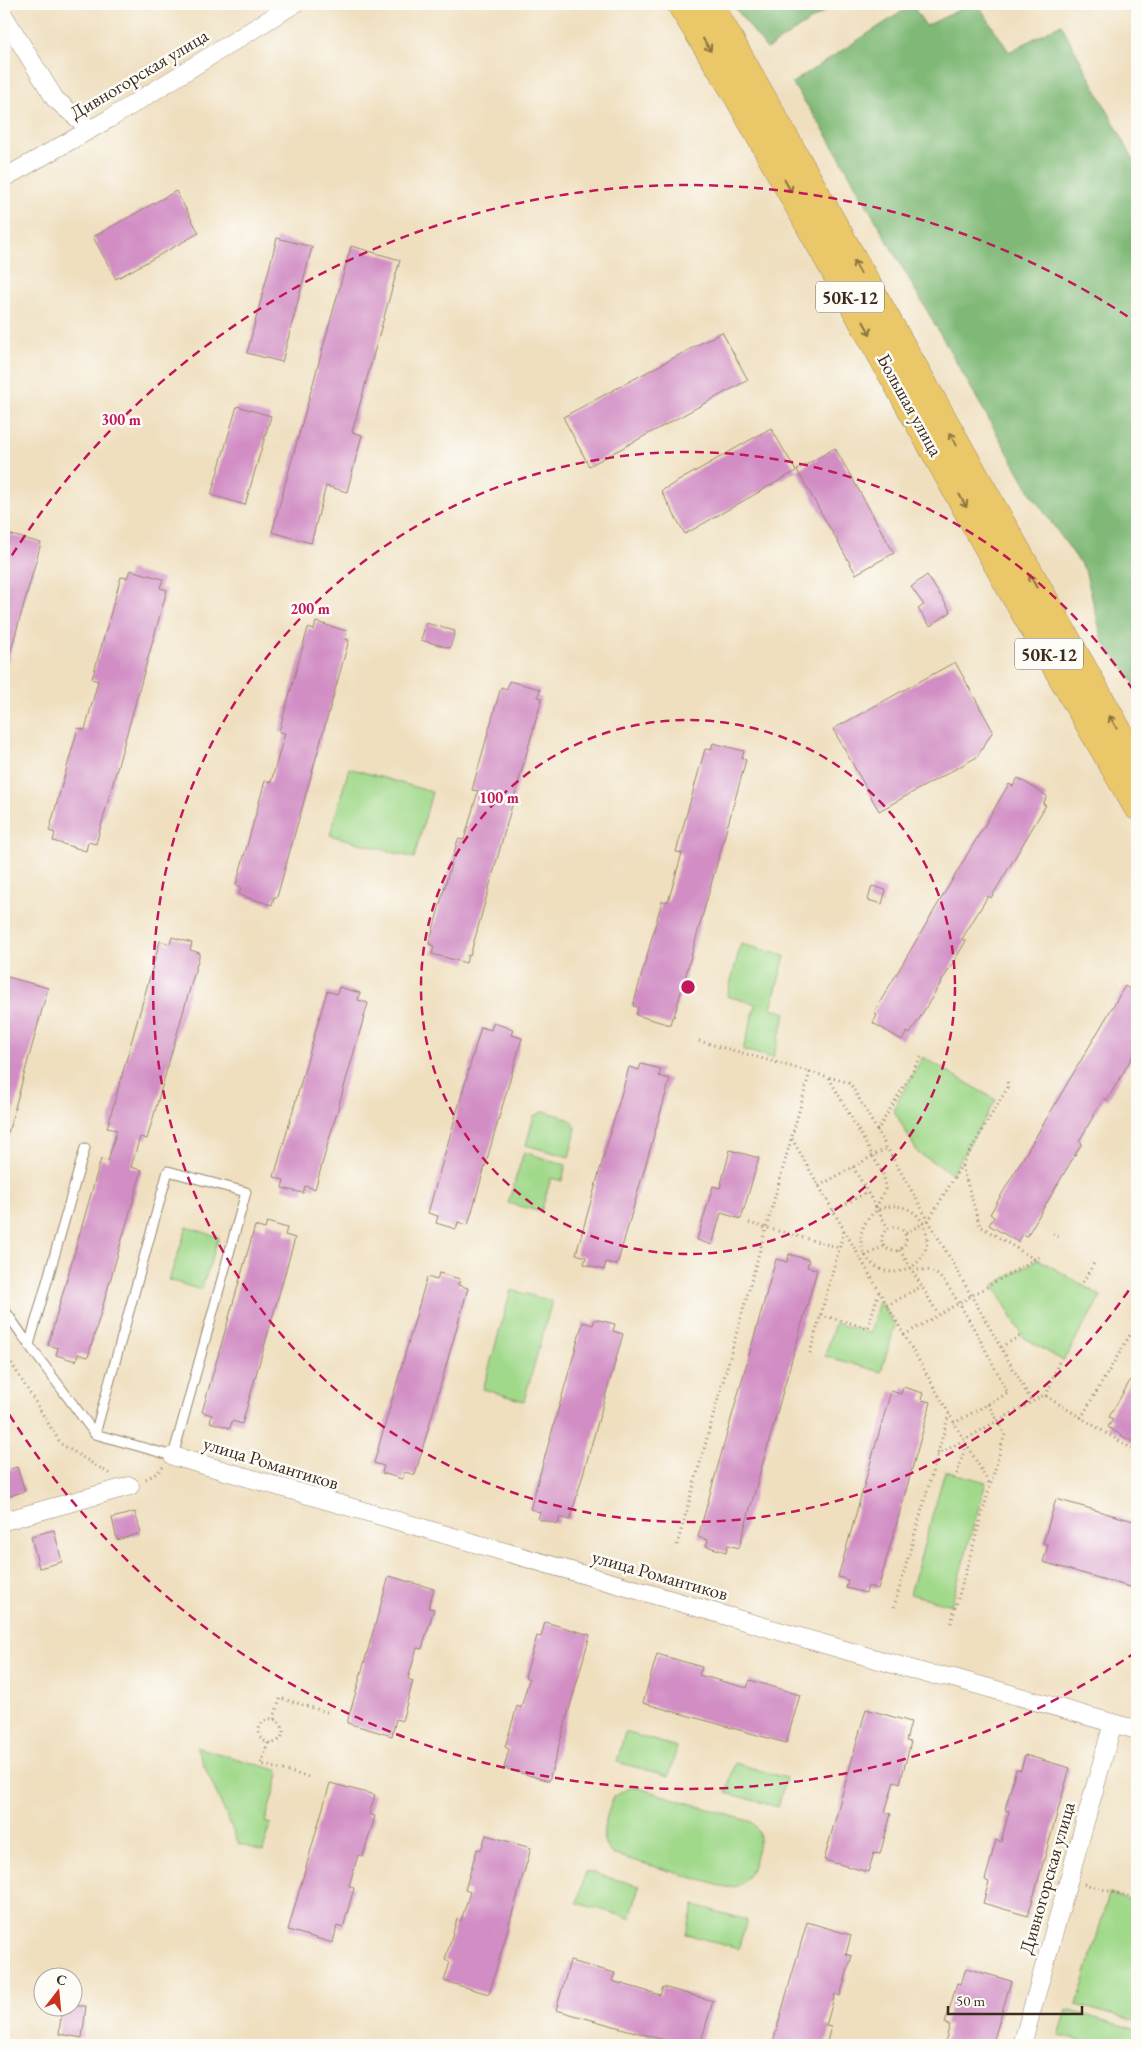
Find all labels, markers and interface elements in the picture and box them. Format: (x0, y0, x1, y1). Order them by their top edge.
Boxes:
street label: Дивногорская улица (65, 23, 213, 125)
one-way arrow (702, 38, 712, 52)
one-way arrow (783, 178, 793, 193)
one-way arrow (852, 260, 861, 275)
road number: 50К-12 (816, 282, 884, 312)
one-way arrow (863, 320, 872, 335)
street label: Большая улица (871, 349, 949, 461)
text: 300 m (101, 410, 141, 429)
one-way arrow (948, 433, 958, 447)
one-way arrow (958, 493, 968, 507)
one-way arrow (1027, 574, 1037, 589)
text: 200 m (290, 599, 330, 618)
road number: 50К-12 (1015, 639, 1083, 670)
one-way arrow (1107, 716, 1117, 730)
text: 100 m (479, 788, 519, 807)
centre of rings (679, 978, 697, 996)
street label: улица Романтиков (200, 1431, 342, 1495)
street label: улица Романтиков (589, 1544, 731, 1606)
street label: Дивногорская улица (1013, 1799, 1081, 1957)
north arrow (32, 1966, 82, 2016)
text: С (54, 1969, 69, 1990)
scale bar (948, 1984, 1082, 2016)
text: 50 m (956, 1991, 985, 2010)

